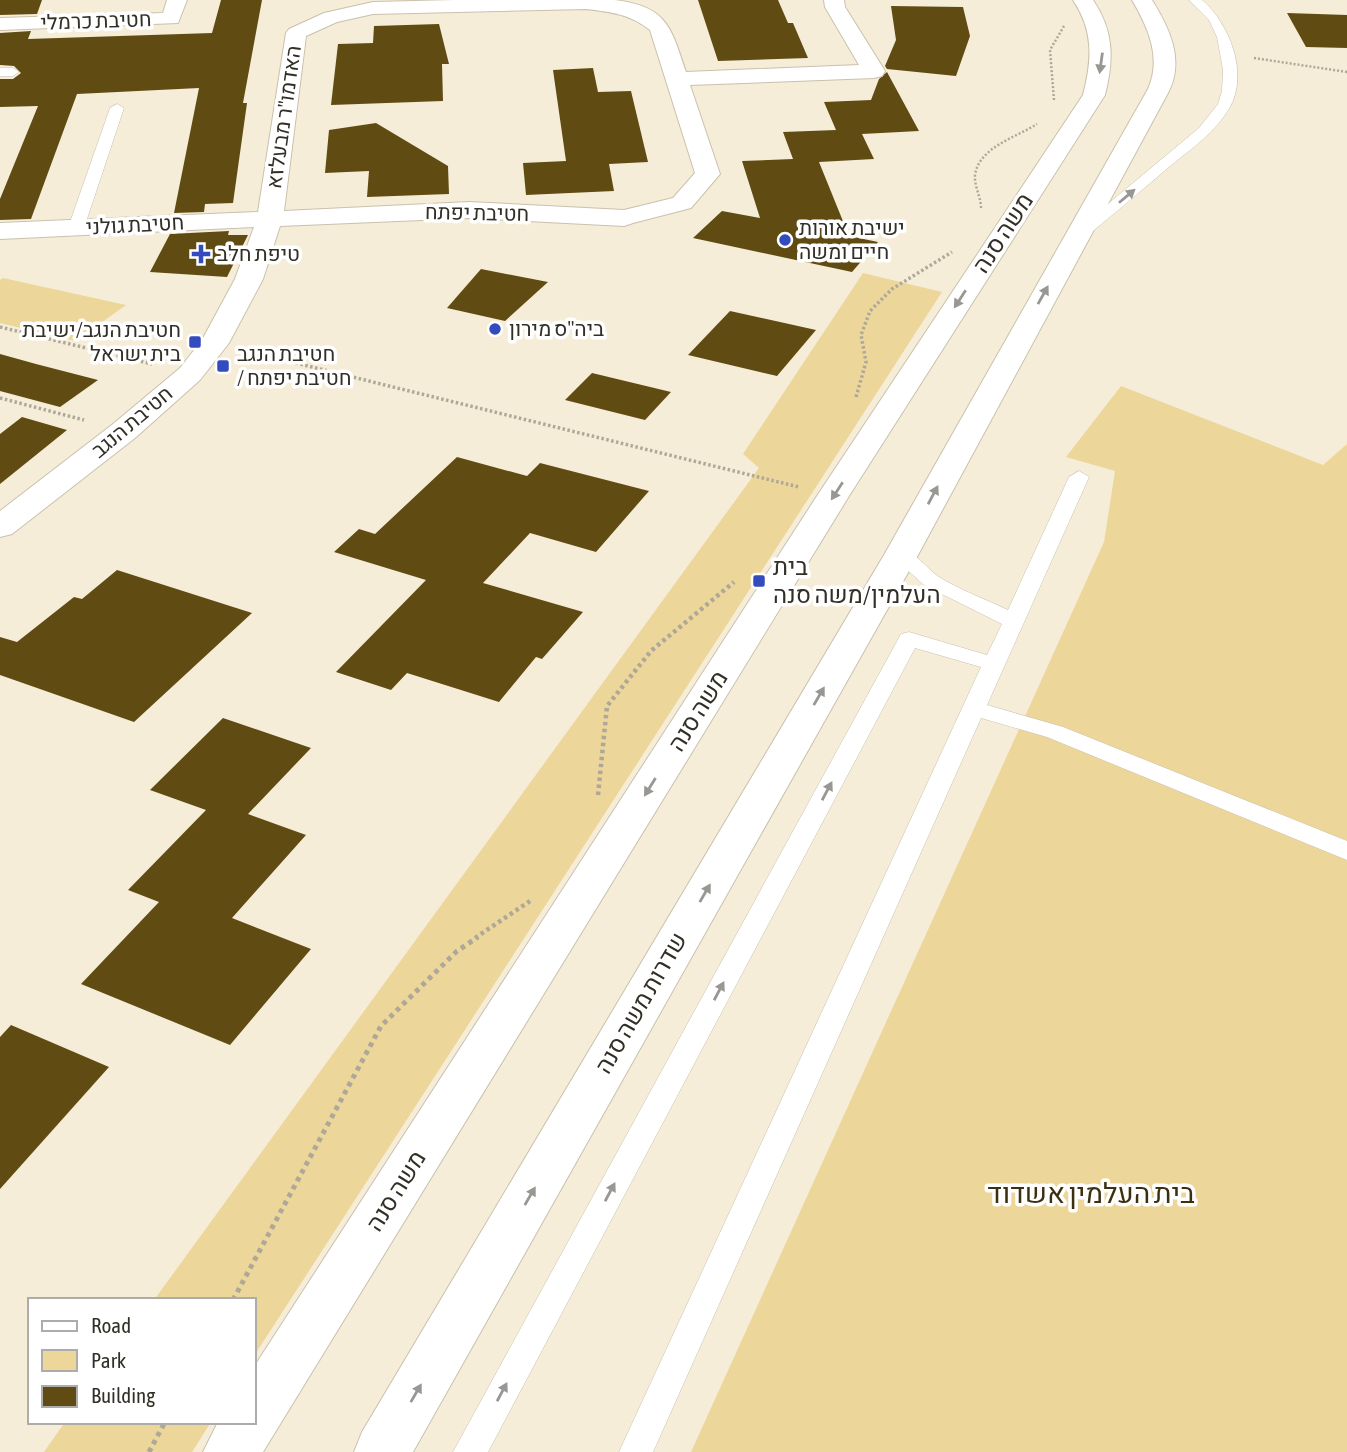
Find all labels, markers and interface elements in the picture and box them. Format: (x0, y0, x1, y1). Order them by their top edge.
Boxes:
street label: חטיבת כרמלי (40, 6, 152, 34)
street label: האדמו"ר מבעלזא (261, 44, 305, 190)
one-way arrow (1095, 53, 1106, 75)
street label: משה סנה (967, 188, 1038, 278)
one-way arrow (1117, 188, 1135, 203)
street label: חטיבת יפתח (425, 199, 529, 225)
street label: חטיבת גולני (85, 209, 185, 239)
place label: ישיבת אורות חיים ומשה (799, 215, 905, 263)
marker: ישיבת אורות חיים ומשה (777, 232, 793, 248)
place label: טיפת חלב (217, 241, 300, 265)
marker: טיפת חלב (191, 244, 211, 264)
one-way arrow (1037, 286, 1049, 305)
one-way arrow (954, 290, 967, 309)
place label: ביה"ס מירון (509, 316, 604, 340)
place label: חטיבת הנגב/ישיבת בית ישראל (22, 317, 181, 365)
marker: ביה"ס מירון (487, 321, 503, 337)
marker: חטיבת הנגב/ישיבת בית ישראל (187, 334, 203, 350)
place label: חטיבת הנגב / חטיבת יפתח (237, 341, 351, 389)
marker: חטיבת הנגב / חטיבת יפתח (215, 358, 231, 374)
street label: חטיבת הנגב (86, 380, 177, 462)
one-way arrow (831, 481, 844, 500)
one-way arrow (928, 485, 939, 505)
place label: בית העלמין/משה סנה (773, 553, 941, 608)
marker: בית העלמין/משה סנה (751, 573, 767, 589)
street label: משה סנה (662, 666, 733, 756)
one-way arrow (813, 687, 825, 706)
one-way arrow (644, 777, 657, 796)
one-way arrow (821, 781, 832, 801)
one-way arrow (699, 884, 711, 903)
street label: שדרות משה סנה (589, 927, 692, 1078)
one-way arrow (712, 981, 724, 1001)
street label: משה סנה (360, 1146, 431, 1236)
park label: בית העלמין אשדוד (987, 1177, 1195, 1209)
one-way arrow (604, 1181, 616, 1201)
one-way arrow (524, 1186, 536, 1206)
legend (28, 1298, 256, 1424)
text: Road (91, 1313, 131, 1337)
text: Park (91, 1348, 126, 1372)
one-way arrow (497, 1382, 508, 1402)
text: Building (91, 1383, 155, 1407)
one-way arrow (410, 1383, 422, 1403)

